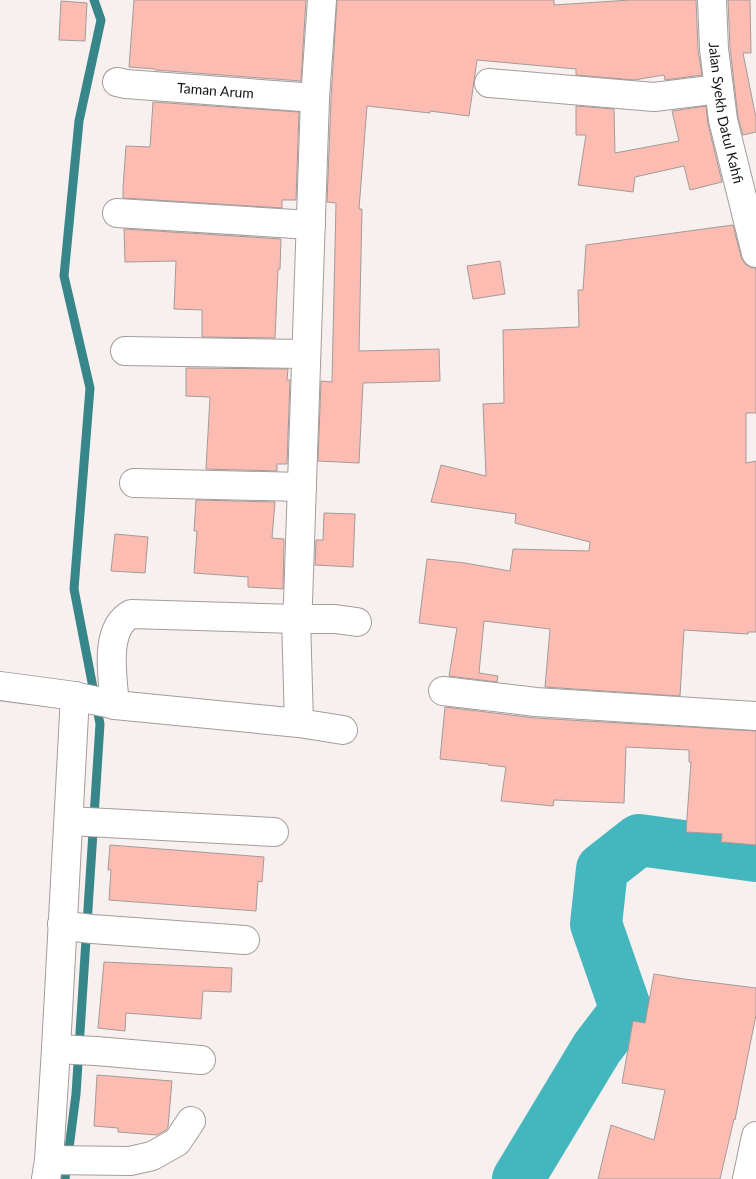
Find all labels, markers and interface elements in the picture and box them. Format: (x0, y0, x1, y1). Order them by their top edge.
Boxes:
street label: Jalan Syekh Datul Kahfi (706, 42, 747, 185)
street label: Taman Arum (177, 79, 255, 101)

